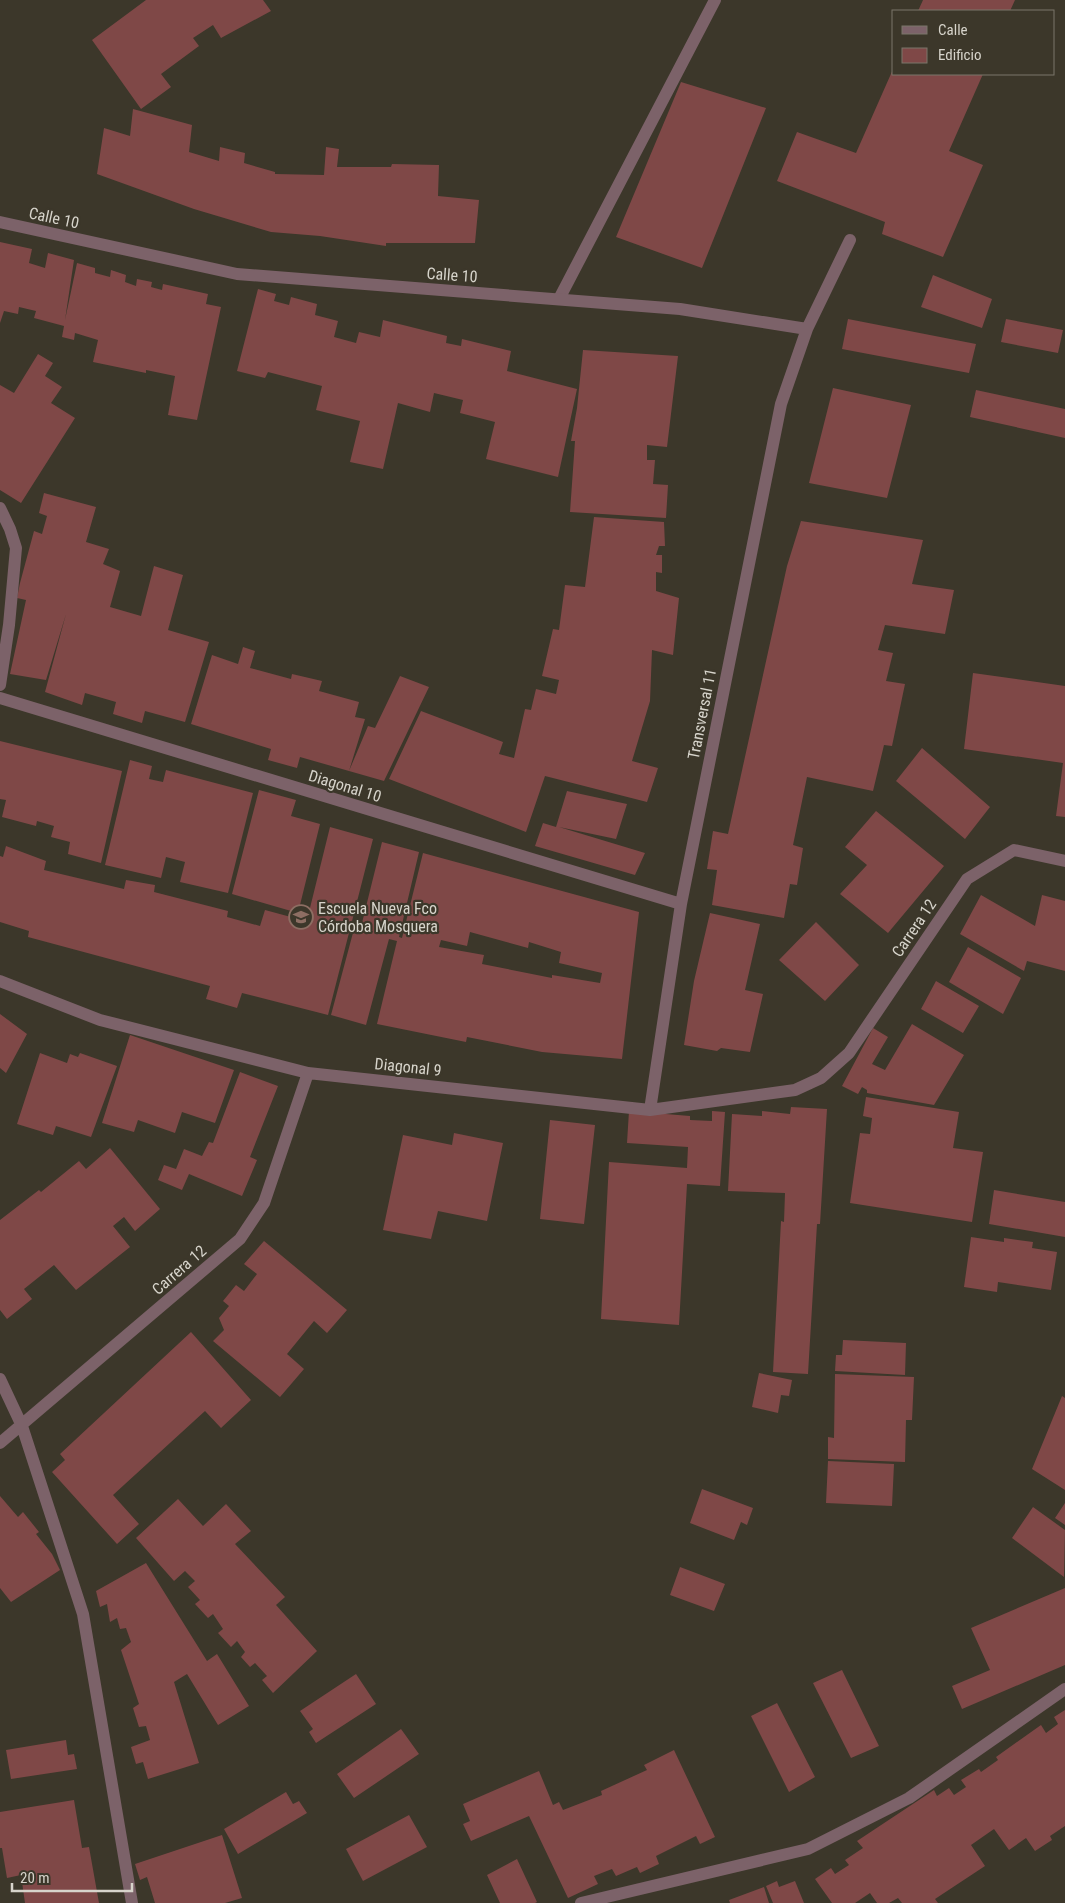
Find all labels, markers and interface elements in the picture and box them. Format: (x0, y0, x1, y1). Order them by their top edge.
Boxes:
legend (892, 10, 1055, 75)
text: Calle (938, 21, 968, 39)
text: Edificio (938, 46, 981, 64)
street label: Calle 10 (27, 203, 81, 233)
street label: Calle 10 (426, 264, 478, 286)
street label: Transversal 11 (684, 667, 720, 761)
street label: Diagonal 10 (306, 766, 384, 806)
street label: Carrera 12 (888, 895, 940, 960)
place label: Escuela Nueva Fco Córdoba Mosquera (318, 899, 438, 936)
school or university icon: Escuela Nueva Fco Córdoba Mosquera (288, 904, 314, 930)
street label: Diagonal 9 (374, 1054, 442, 1080)
street label: Carrera 12 (148, 1241, 210, 1299)
scale bar (12, 1860, 132, 1892)
text: 20 m (20, 1869, 50, 1887)

